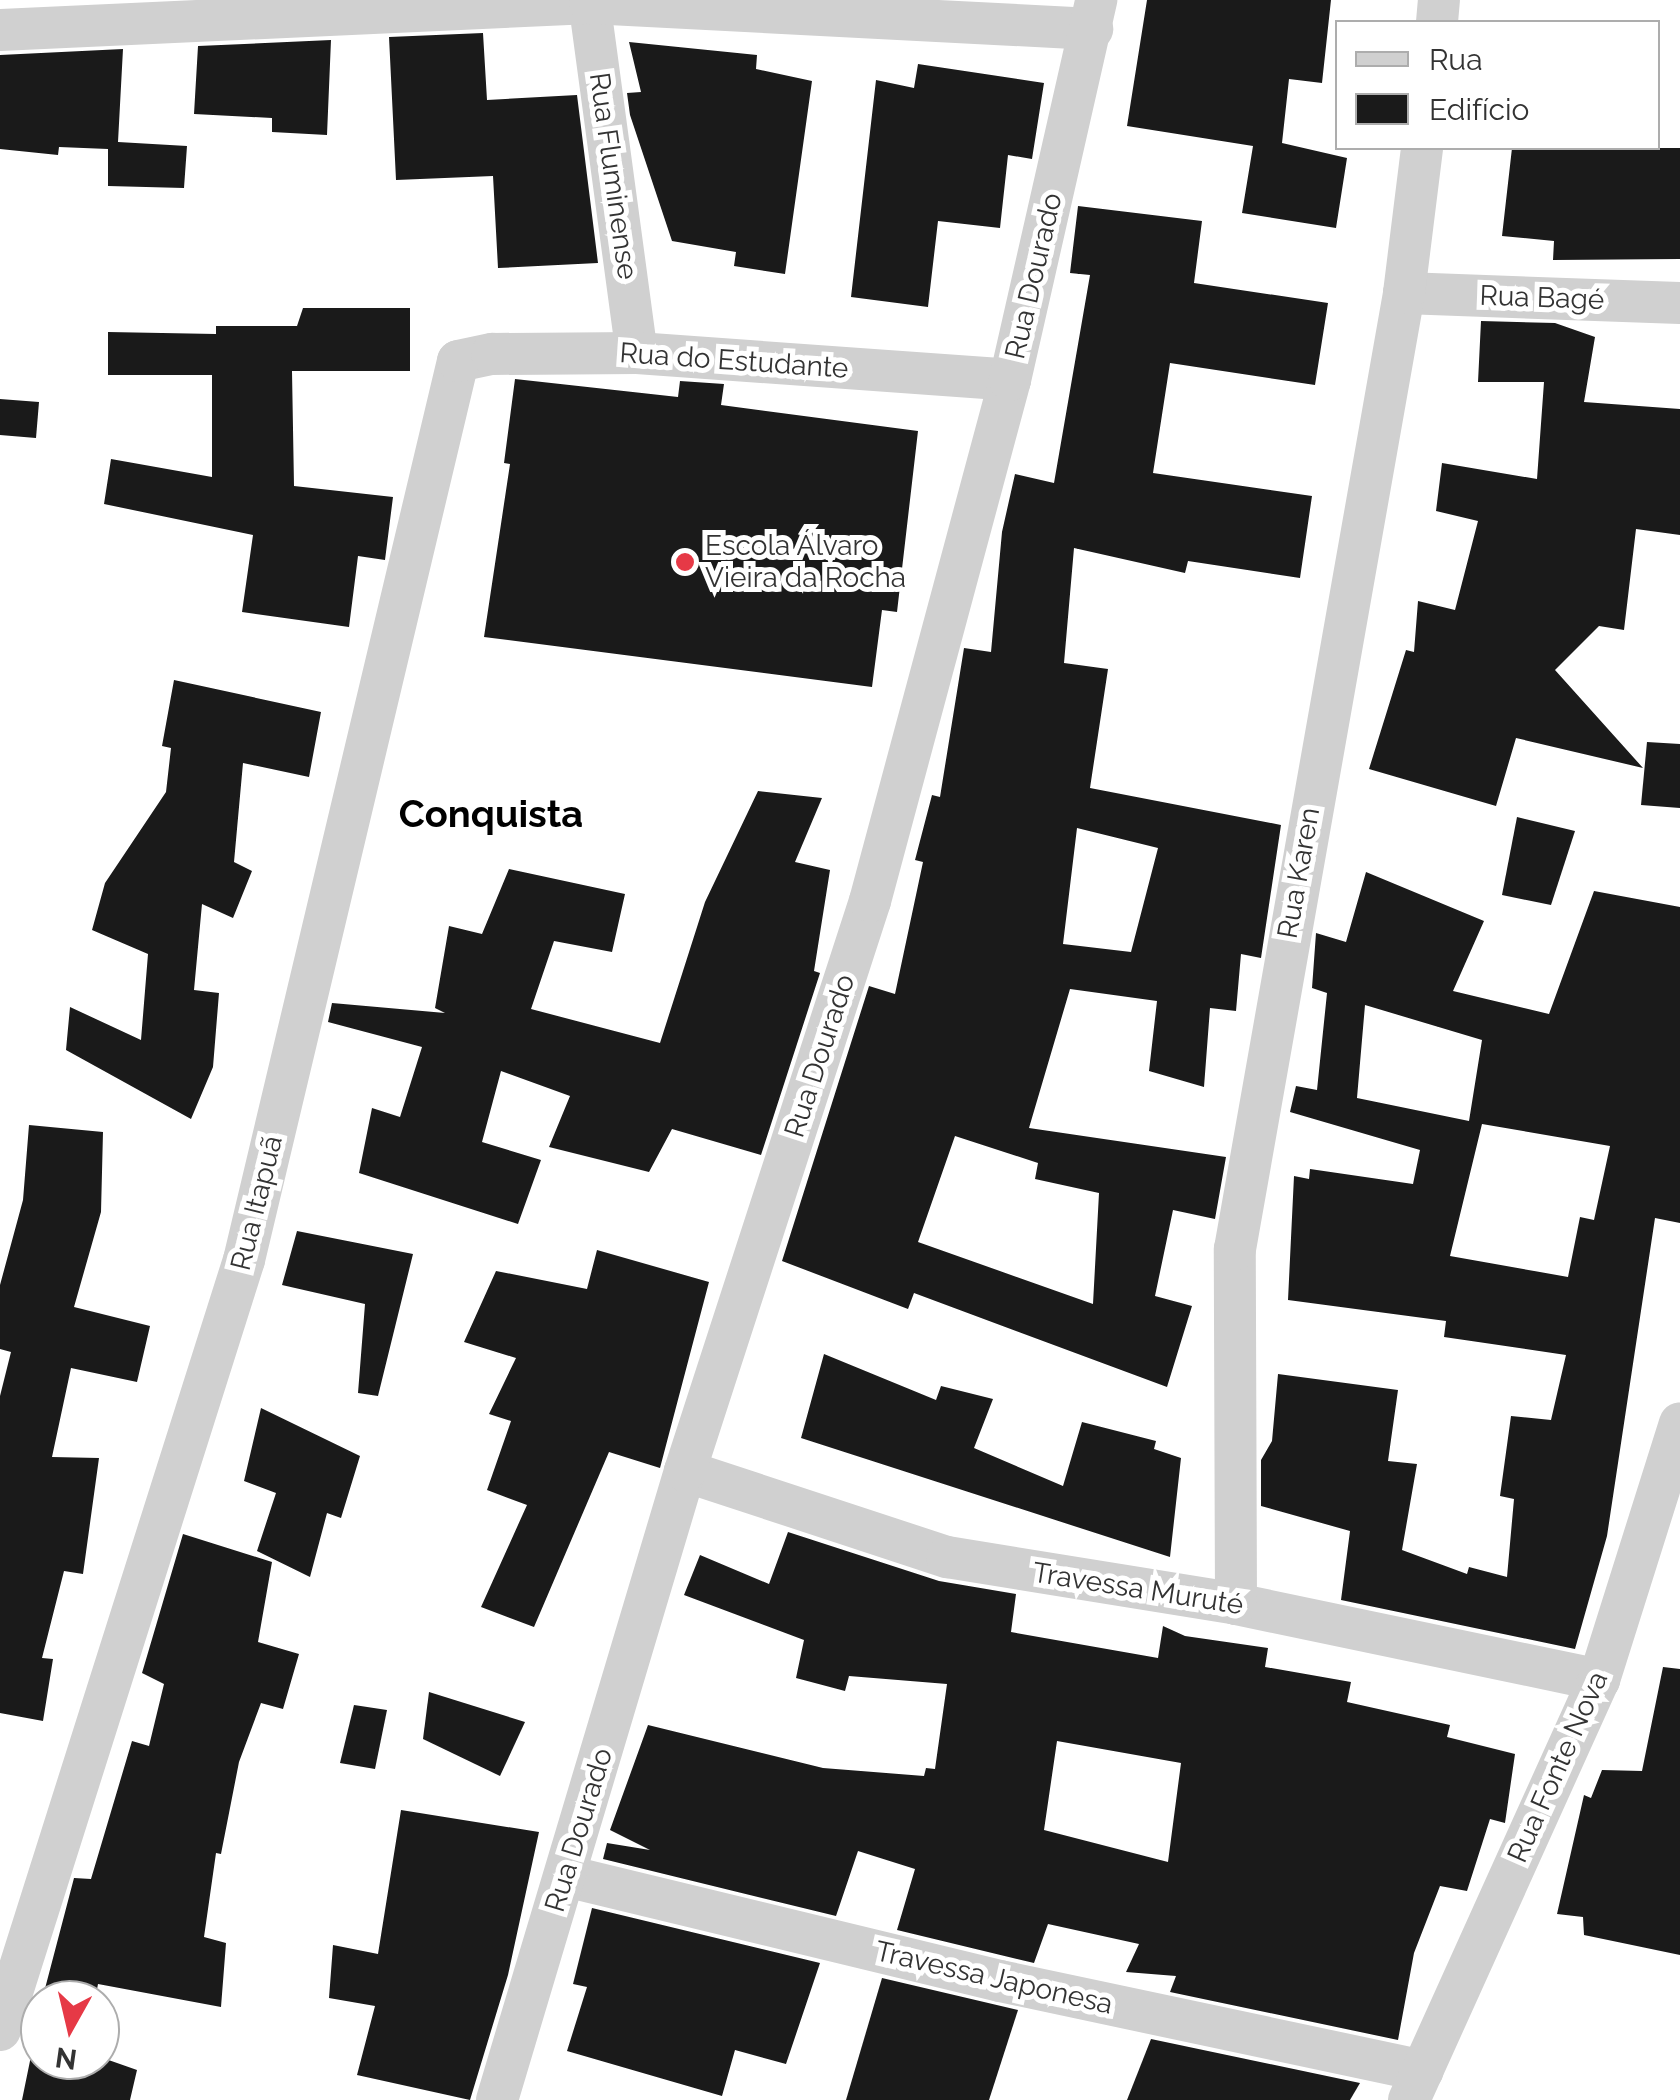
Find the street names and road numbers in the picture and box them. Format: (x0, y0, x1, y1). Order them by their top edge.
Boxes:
street label: Rua Fluminense (582, 70, 644, 282)
street label: Rua Dourado (999, 190, 1069, 362)
street label: Rua Bagé (1479, 279, 1605, 317)
street label: Rua do Estudante (618, 336, 850, 386)
street label: Rua Karen (1271, 805, 1327, 941)
street label: Rua Dourado (778, 970, 862, 1142)
street label: Rua Itapuã (224, 1132, 290, 1274)
street label: Travessa Muruté (1030, 1556, 1246, 1622)
street label: Rua Fonte Nova (1501, 1666, 1615, 1868)
street label: Rua Dourado (538, 1744, 620, 1916)
street label: Travessa Japonesa (872, 1934, 1116, 2022)

